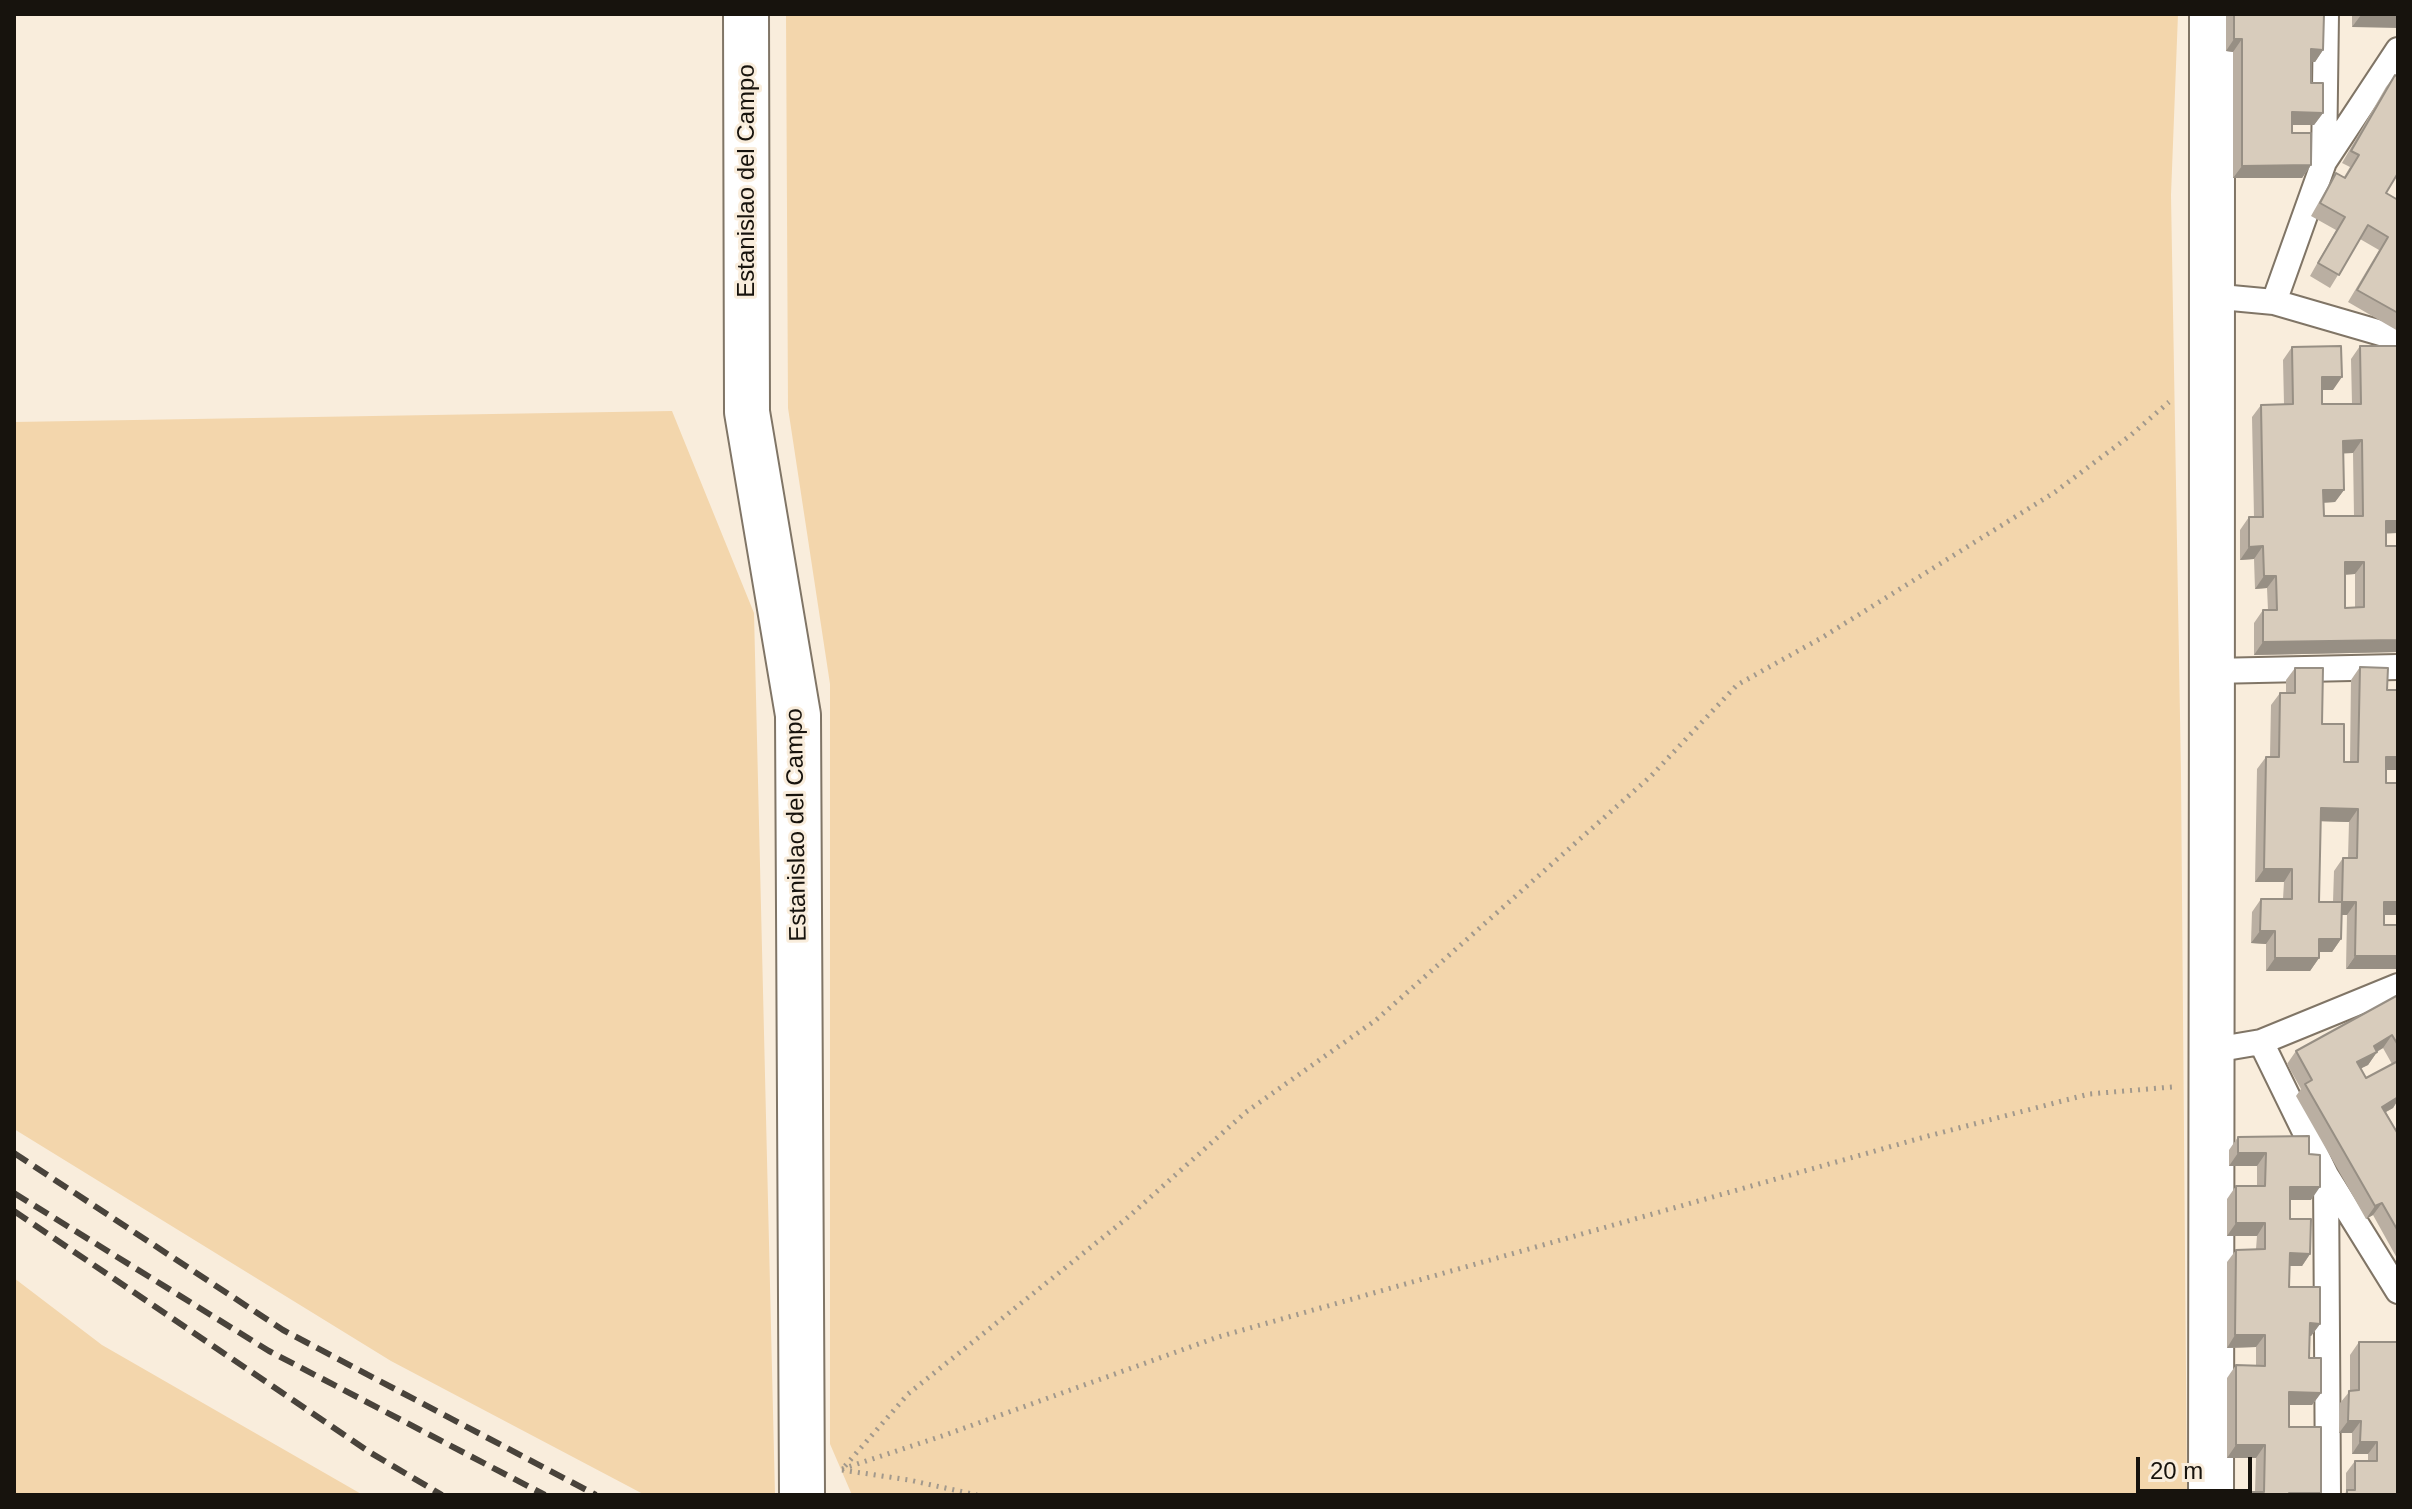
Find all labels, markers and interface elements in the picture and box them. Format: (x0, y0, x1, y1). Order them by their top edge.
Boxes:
street label: Estanislao del Campo (733, 64, 761, 298)
street label: Estanislao del Campo (781, 708, 813, 942)
scale bar (2140, 1441, 2256, 1491)
text: 20 m (2150, 1457, 2203, 1484)

